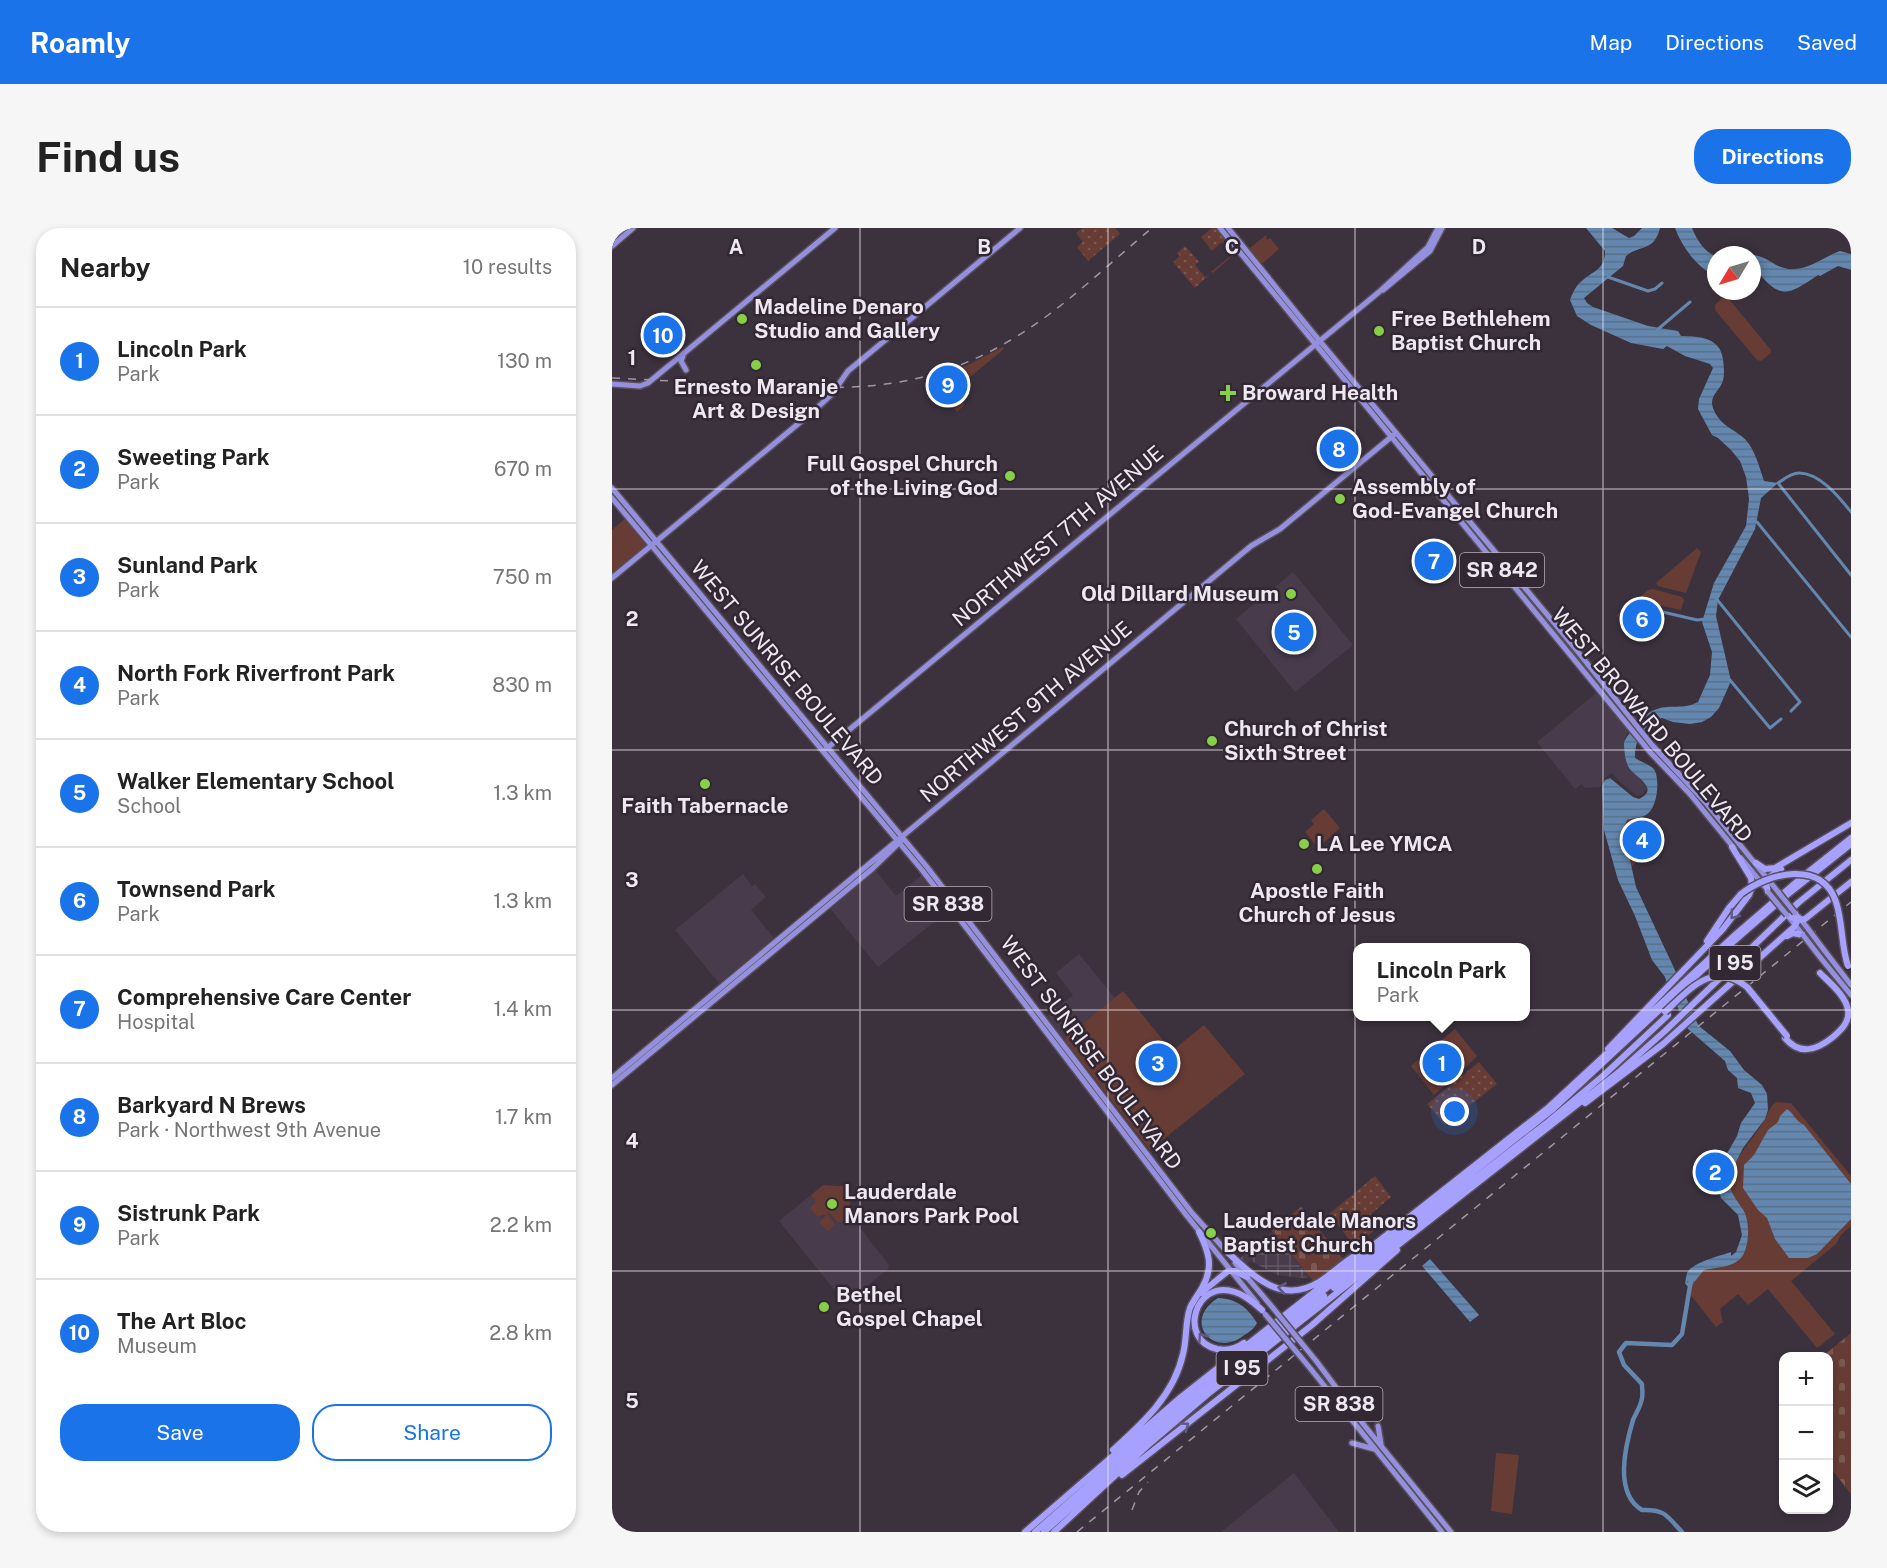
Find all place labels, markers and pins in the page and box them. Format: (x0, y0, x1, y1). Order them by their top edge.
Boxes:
place label: Madeline Denaro Studio and Gallery (754, 294, 940, 343)
place label: Free Bethlehem Baptist Church (1391, 306, 1551, 355)
pin: 10 (644, 312, 682, 358)
marker: Madeline Denaro Studio and Gallery (735, 312, 749, 326)
marker: Free Bethlehem Baptist Church (1372, 324, 1386, 338)
marker: Ernesto Maranje Art & Design (749, 358, 763, 372)
pin: 9 (928, 362, 968, 408)
place label: Ernesto Maranje Art & Design (674, 374, 838, 423)
place label: Broward Health (1242, 380, 1398, 405)
marker: Broward Health (1219, 384, 1237, 402)
pin: 8 (1320, 426, 1358, 472)
place label: Full Gospel Church of the Living God (806, 451, 998, 500)
marker: Full Gospel Church of the Living God (1003, 469, 1017, 483)
place label: Assembly of God-Evangel Church (1352, 474, 1558, 523)
marker: Assembly of God-Evangel Church (1333, 492, 1347, 506)
pin: 7 (1414, 538, 1454, 584)
place label: Old Dillard Museum (1081, 581, 1279, 606)
marker: Old Dillard Museum (1284, 587, 1298, 601)
pin: 6 (1622, 596, 1662, 642)
pin: 5 (1274, 610, 1314, 654)
place label: Church of Christ Sixth Street (1224, 716, 1388, 765)
marker: Church of Christ Sixth Street (1205, 734, 1219, 748)
marker: Faith Tabernacle (698, 777, 712, 791)
place label: Faith Tabernacle (621, 793, 789, 818)
pin: 4 (1622, 818, 1662, 862)
place label: LA Lee YMCA (1316, 831, 1452, 856)
marker: LA Lee YMCA (1297, 837, 1311, 851)
marker: Apostle Faith Church of Jesus (1310, 862, 1324, 876)
place label: Apostle Faith Church of Jesus (1238, 878, 1396, 927)
pin: 3 (1138, 1040, 1178, 1086)
pin: 1 (1422, 1040, 1462, 1086)
pin: 2 (1696, 1150, 1734, 1194)
place label: Lauderdale Manors Park Pool (844, 1179, 1019, 1228)
marker: Lauderdale Manors Park Pool (825, 1197, 839, 1211)
place label: Lauderdale Manors Baptist Church (1223, 1208, 1416, 1257)
marker: Lauderdale Manors Baptist Church (1204, 1226, 1218, 1240)
place label: Bethel Gospel Chapel (836, 1282, 983, 1331)
marker: Bethel Gospel Chapel (817, 1300, 831, 1314)

